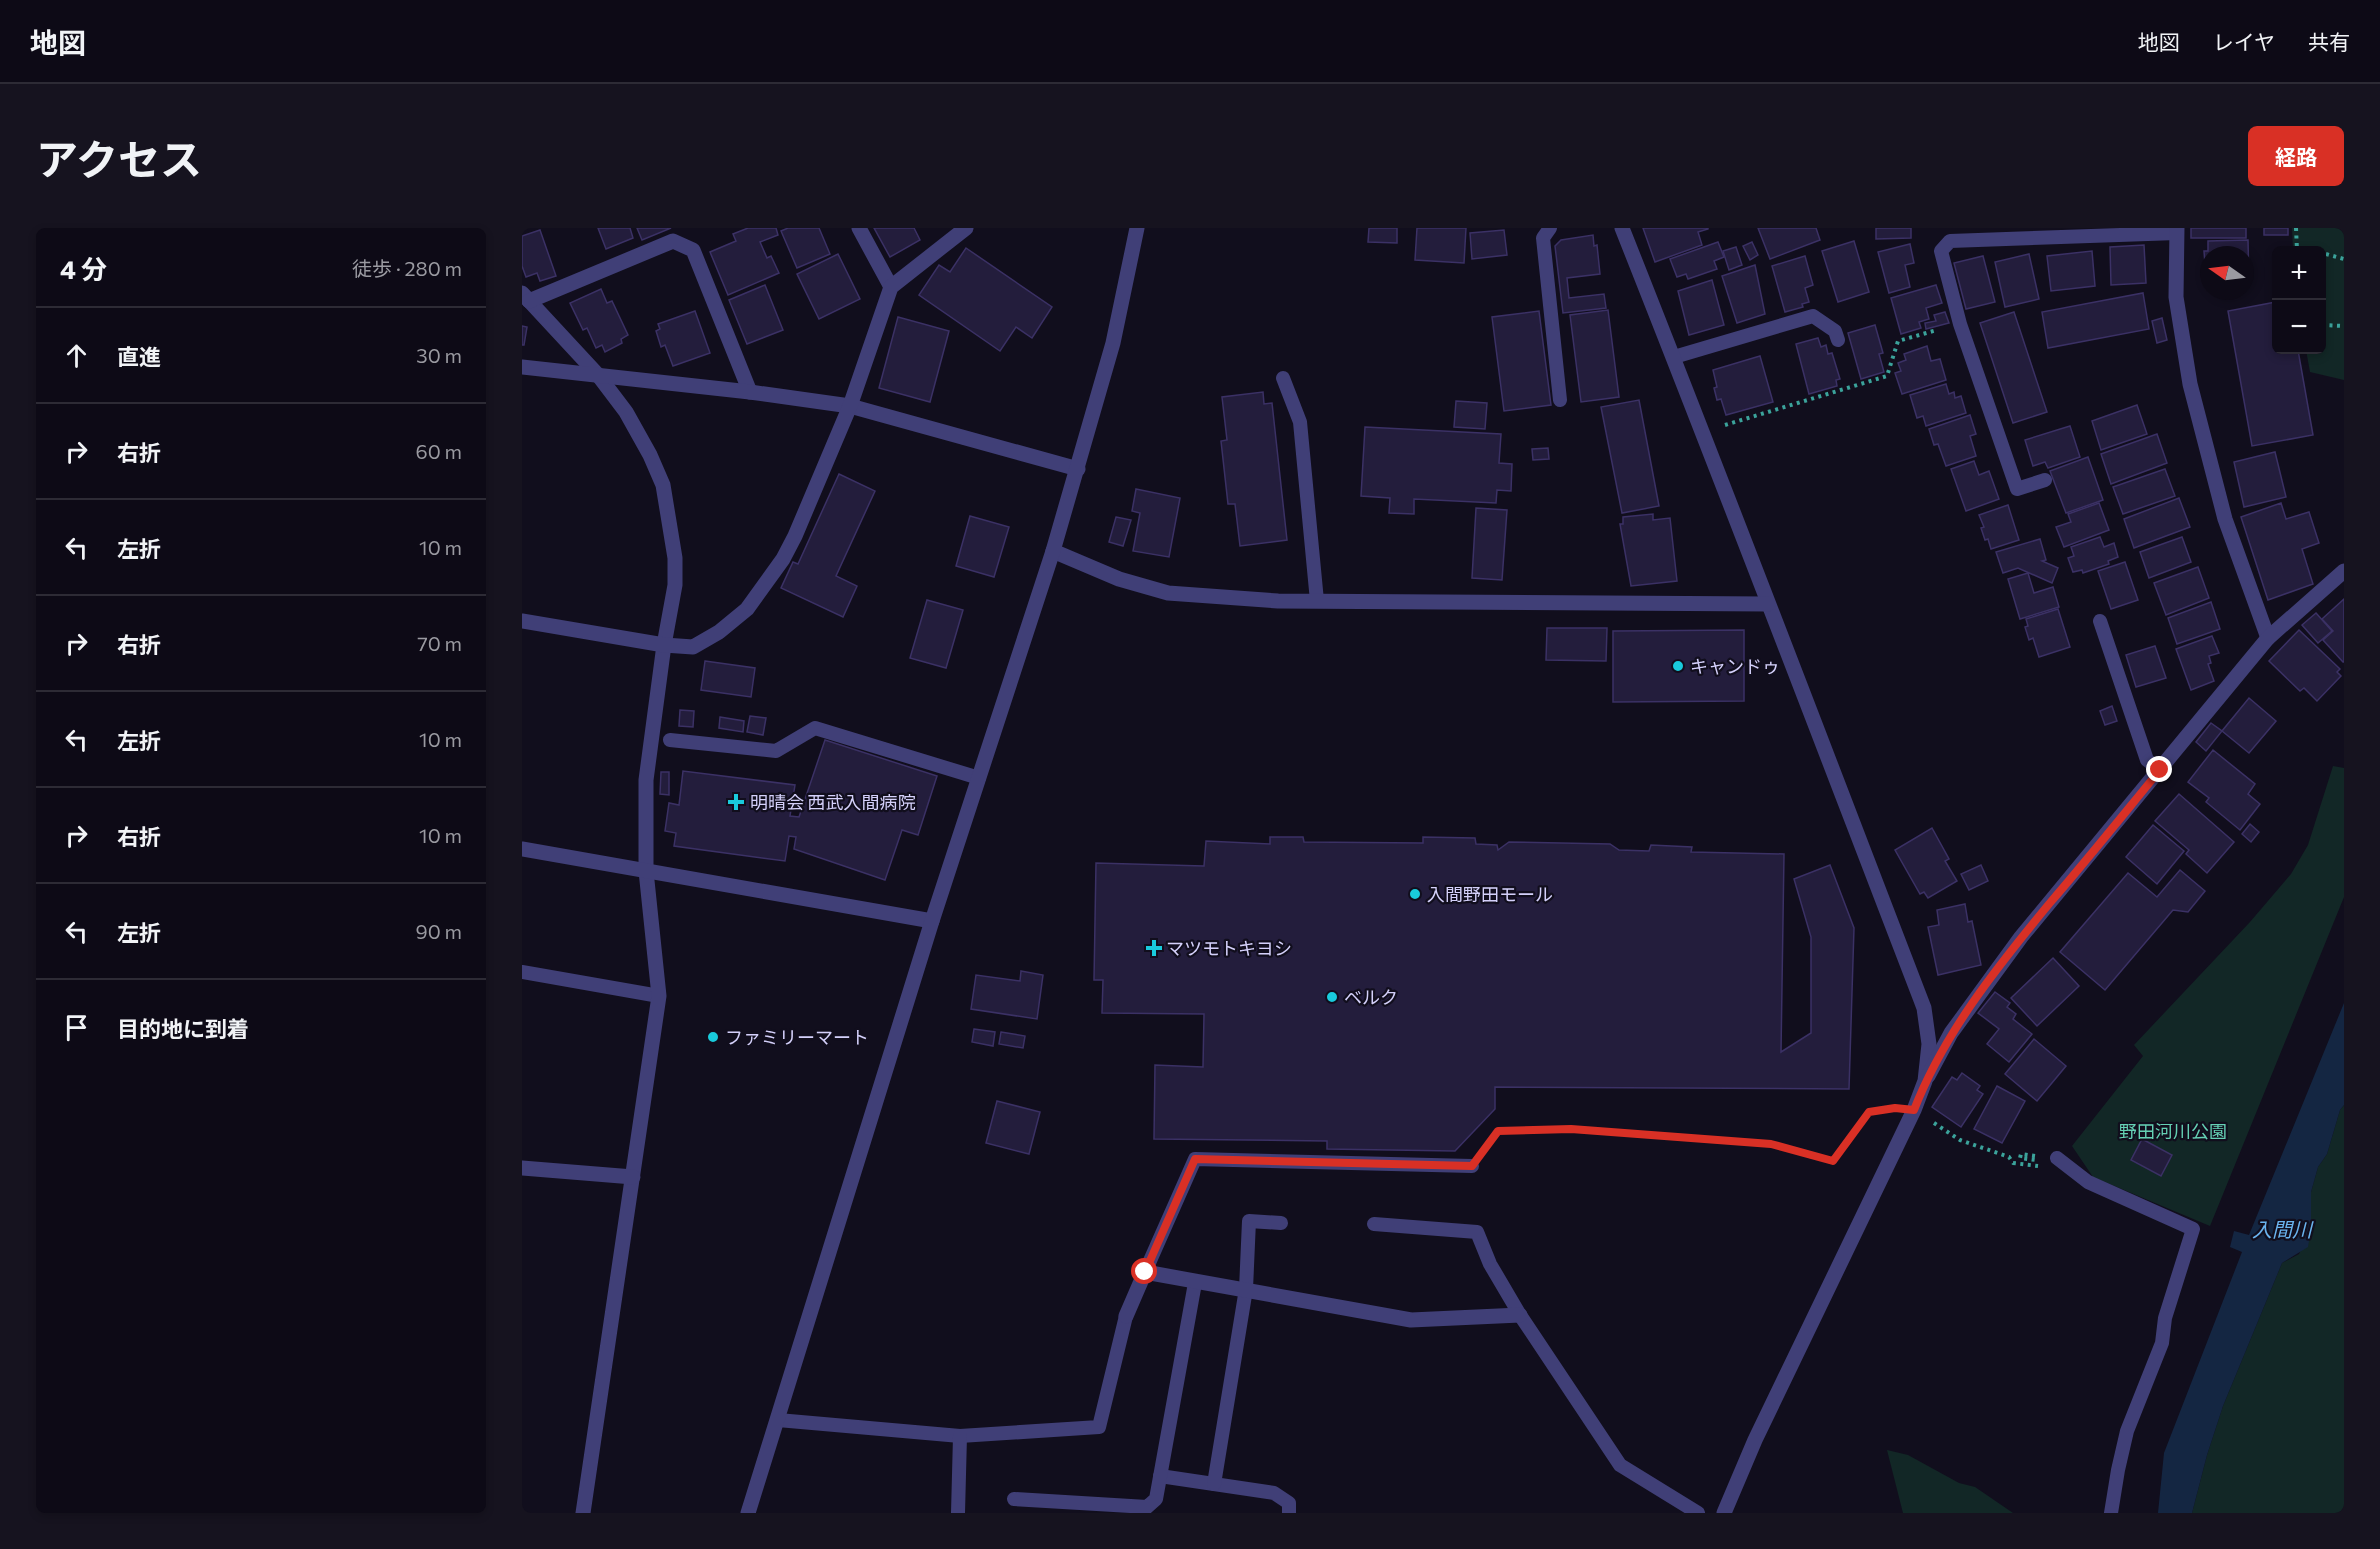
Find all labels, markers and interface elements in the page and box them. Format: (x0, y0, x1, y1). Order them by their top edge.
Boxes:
text: 地図 (30, 25, 86, 59)
text: 地図 (2138, 29, 2180, 54)
text: レイヤ (2213, 29, 2275, 54)
text: 共有 (2308, 29, 2350, 54)
button: 経路 (2248, 126, 2344, 186)
text: アクセス (36, 132, 202, 184)
north arrow (2200, 246, 2254, 300)
map controls (2272, 246, 2326, 354)
button: + (2272, 246, 2326, 300)
text: 4 分 (60, 253, 107, 284)
text: 徒歩 · 280 m (352, 256, 462, 280)
button: − (2272, 300, 2326, 354)
icon: ahead (60, 339, 93, 372)
text: 直進 (117, 343, 161, 370)
text: 30 m (416, 343, 462, 367)
icon: right (60, 435, 93, 468)
text: 右折 (117, 439, 161, 466)
text: 60 m (416, 439, 462, 463)
icon: left (60, 531, 93, 564)
text: 左折 (117, 535, 161, 562)
text: 10 m (419, 535, 462, 559)
icon: right (60, 627, 93, 660)
text: 右折 (117, 631, 161, 658)
text: 70 m (417, 631, 462, 655)
place label: キャンドゥ (1690, 655, 1780, 677)
marker: キャンドゥ (1671, 659, 1685, 673)
icon: left (60, 723, 93, 756)
text: 左折 (117, 727, 161, 754)
text: 10 m (419, 727, 462, 751)
route end (2146, 756, 2172, 782)
place label: 明晴会 西武入間病院 (750, 791, 915, 813)
marker: 明晴会 西武入間病院 (727, 793, 745, 811)
icon: right (60, 819, 93, 852)
text: 右折 (117, 823, 161, 850)
text: 10 m (419, 823, 462, 847)
place label: 入間野田モール (1427, 883, 1553, 905)
marker: 入間野田モール (1408, 887, 1422, 901)
icon: left (60, 915, 93, 948)
text: 左折 (117, 919, 161, 946)
text: 90 m (416, 919, 462, 943)
place label: マツモトキヨシ (1166, 937, 1292, 959)
marker: マツモトキヨシ (1147, 941, 1161, 955)
place label: ベルク (1344, 986, 1398, 1008)
marker: ベルク (1325, 990, 1339, 1004)
icon: arrive (60, 1011, 93, 1044)
text: 目的地に到着 (117, 1015, 249, 1042)
place label: ファミリーマート (725, 1026, 869, 1048)
marker: ファミリーマート (706, 1030, 720, 1044)
park label: 野田河川公園 (2119, 1120, 2227, 1142)
water label: 入間川 (2252, 1217, 2314, 1241)
route start (1131, 1258, 1157, 1284)

